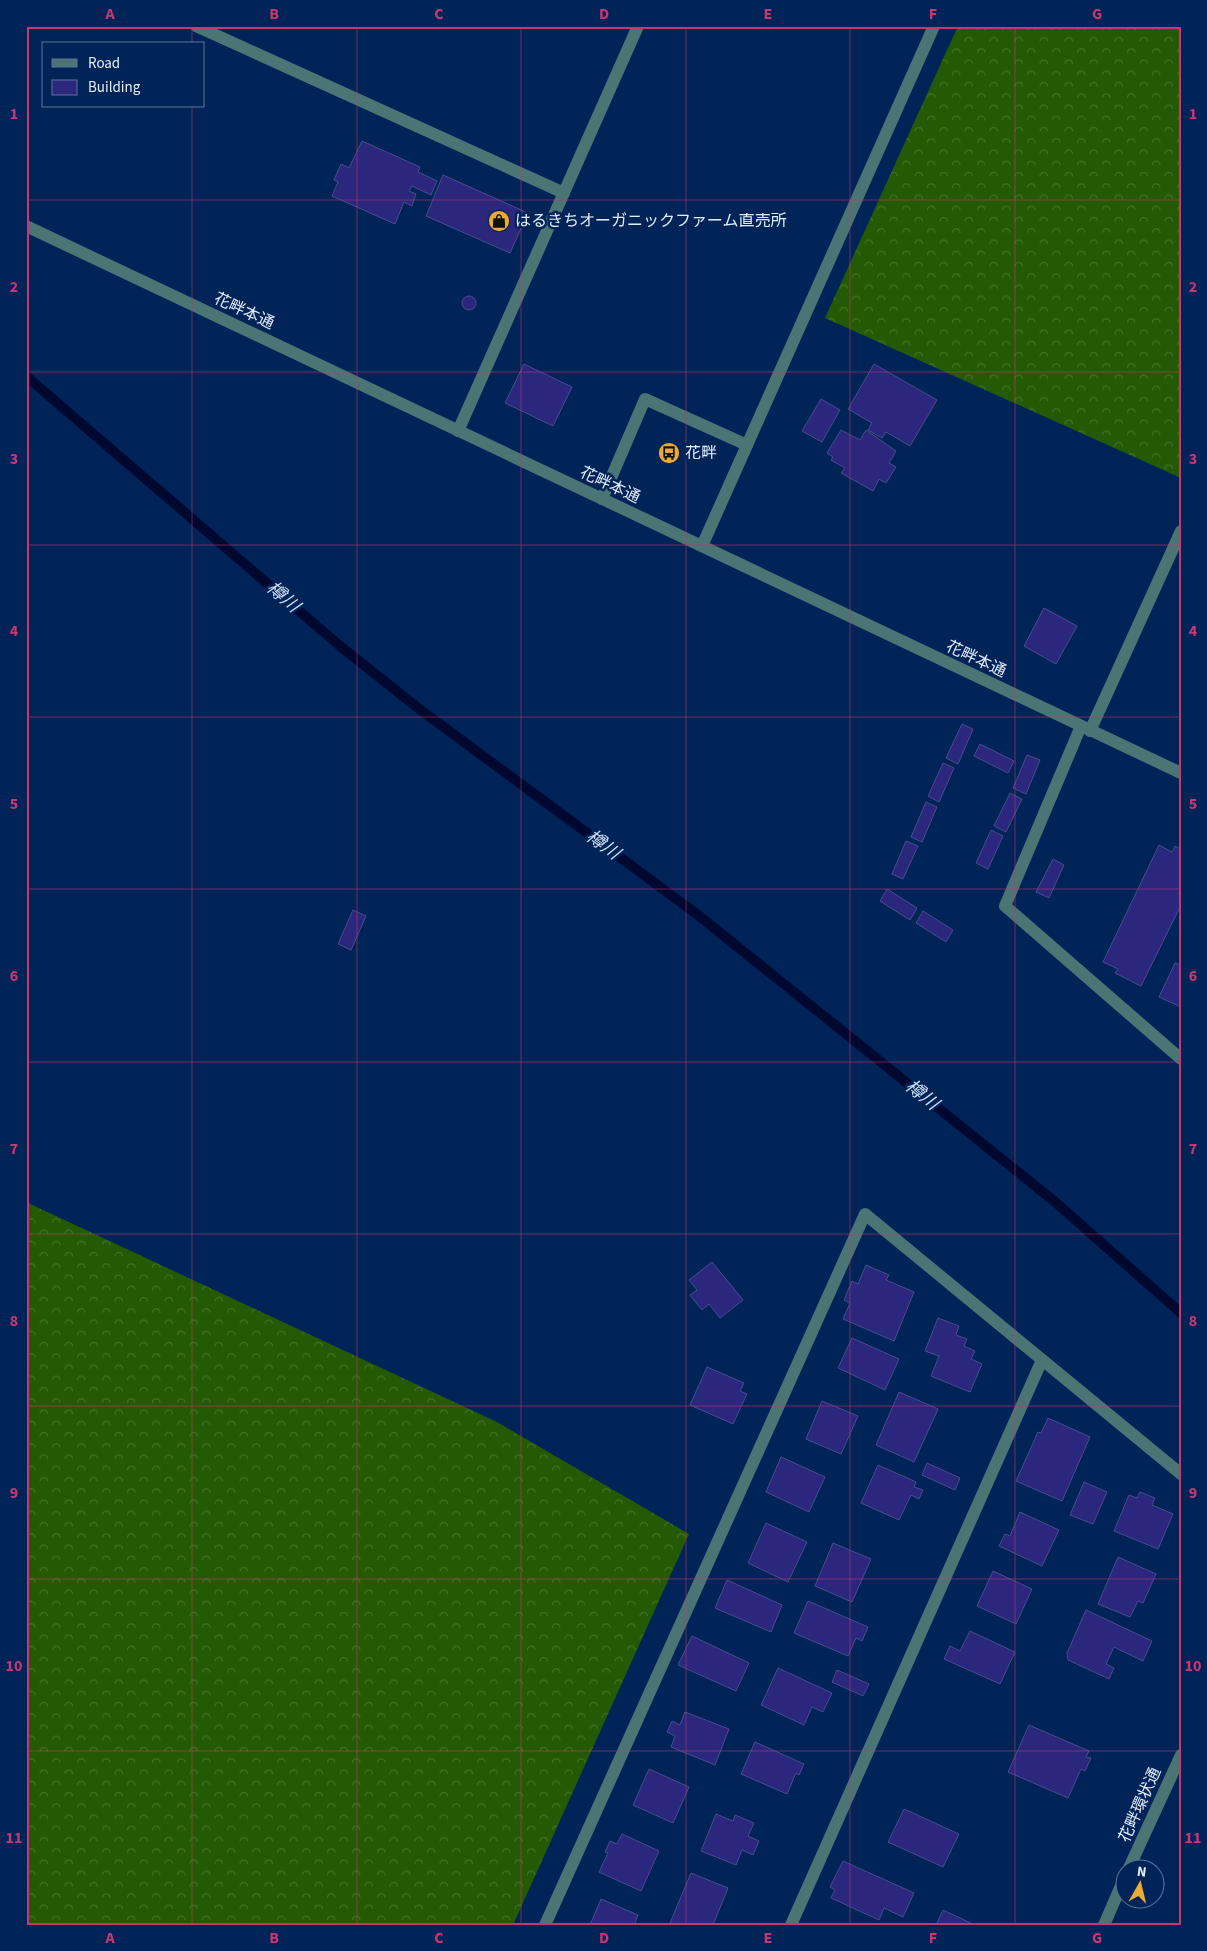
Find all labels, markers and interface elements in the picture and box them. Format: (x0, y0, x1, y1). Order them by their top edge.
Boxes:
text: A (104, 3, 115, 25)
text: B (269, 3, 279, 25)
text: C (434, 3, 444, 25)
text: D (599, 3, 609, 25)
text: E (764, 3, 772, 25)
text: F (929, 3, 937, 25)
text: G (1092, 3, 1102, 25)
legend (42, 42, 205, 108)
text: Road (88, 53, 120, 74)
text: Building (88, 77, 141, 98)
text: 1 (10, 103, 18, 125)
text: 1 (1189, 103, 1197, 125)
shop icon: はるきちオーガニックファーム直売所 (487, 209, 511, 233)
place label: はるきちオーガニックファーム直売所 (515, 210, 787, 232)
text: 2 (10, 276, 18, 298)
text: 2 (1189, 276, 1197, 298)
street label: 花畔本通 (210, 288, 278, 334)
bus stop icon: 花畔 (657, 441, 681, 465)
place label: 花畔 (685, 442, 717, 464)
text: 3 (10, 448, 18, 470)
text: 3 (1189, 448, 1197, 470)
street label: 花畔本通 (576, 462, 644, 508)
water label: 樽川 (261, 576, 306, 620)
text: 4 (10, 620, 19, 642)
text: 4 (1189, 620, 1198, 642)
street label: 花畔本通 (942, 636, 1010, 682)
text: 5 (10, 793, 18, 815)
text: 5 (1189, 793, 1197, 815)
water label: 樽川 (581, 824, 627, 867)
text: 6 (10, 965, 18, 987)
text: 6 (1189, 965, 1197, 987)
water label: 樽川 (900, 1074, 945, 1117)
text: 7 (10, 1138, 18, 1160)
text: 7 (1189, 1138, 1197, 1160)
text: 8 (10, 1310, 18, 1332)
text: 8 (1189, 1310, 1197, 1332)
text: 9 (10, 1482, 18, 1504)
text: 9 (1189, 1482, 1197, 1504)
text: 10 (6, 1655, 22, 1677)
text: 10 (1185, 1655, 1201, 1677)
street label: 花畔環状通 (1114, 1764, 1166, 1846)
text: 11 (6, 1827, 22, 1849)
text: 11 (1185, 1827, 1201, 1849)
north arrow (1114, 1858, 1164, 1908)
text: N (1136, 1862, 1148, 1883)
text: A (104, 1927, 115, 1949)
text: B (269, 1927, 279, 1949)
text: C (434, 1927, 444, 1949)
text: D (599, 1927, 609, 1949)
text: E (764, 1927, 772, 1949)
text: F (929, 1927, 937, 1949)
text: G (1092, 1927, 1102, 1949)

